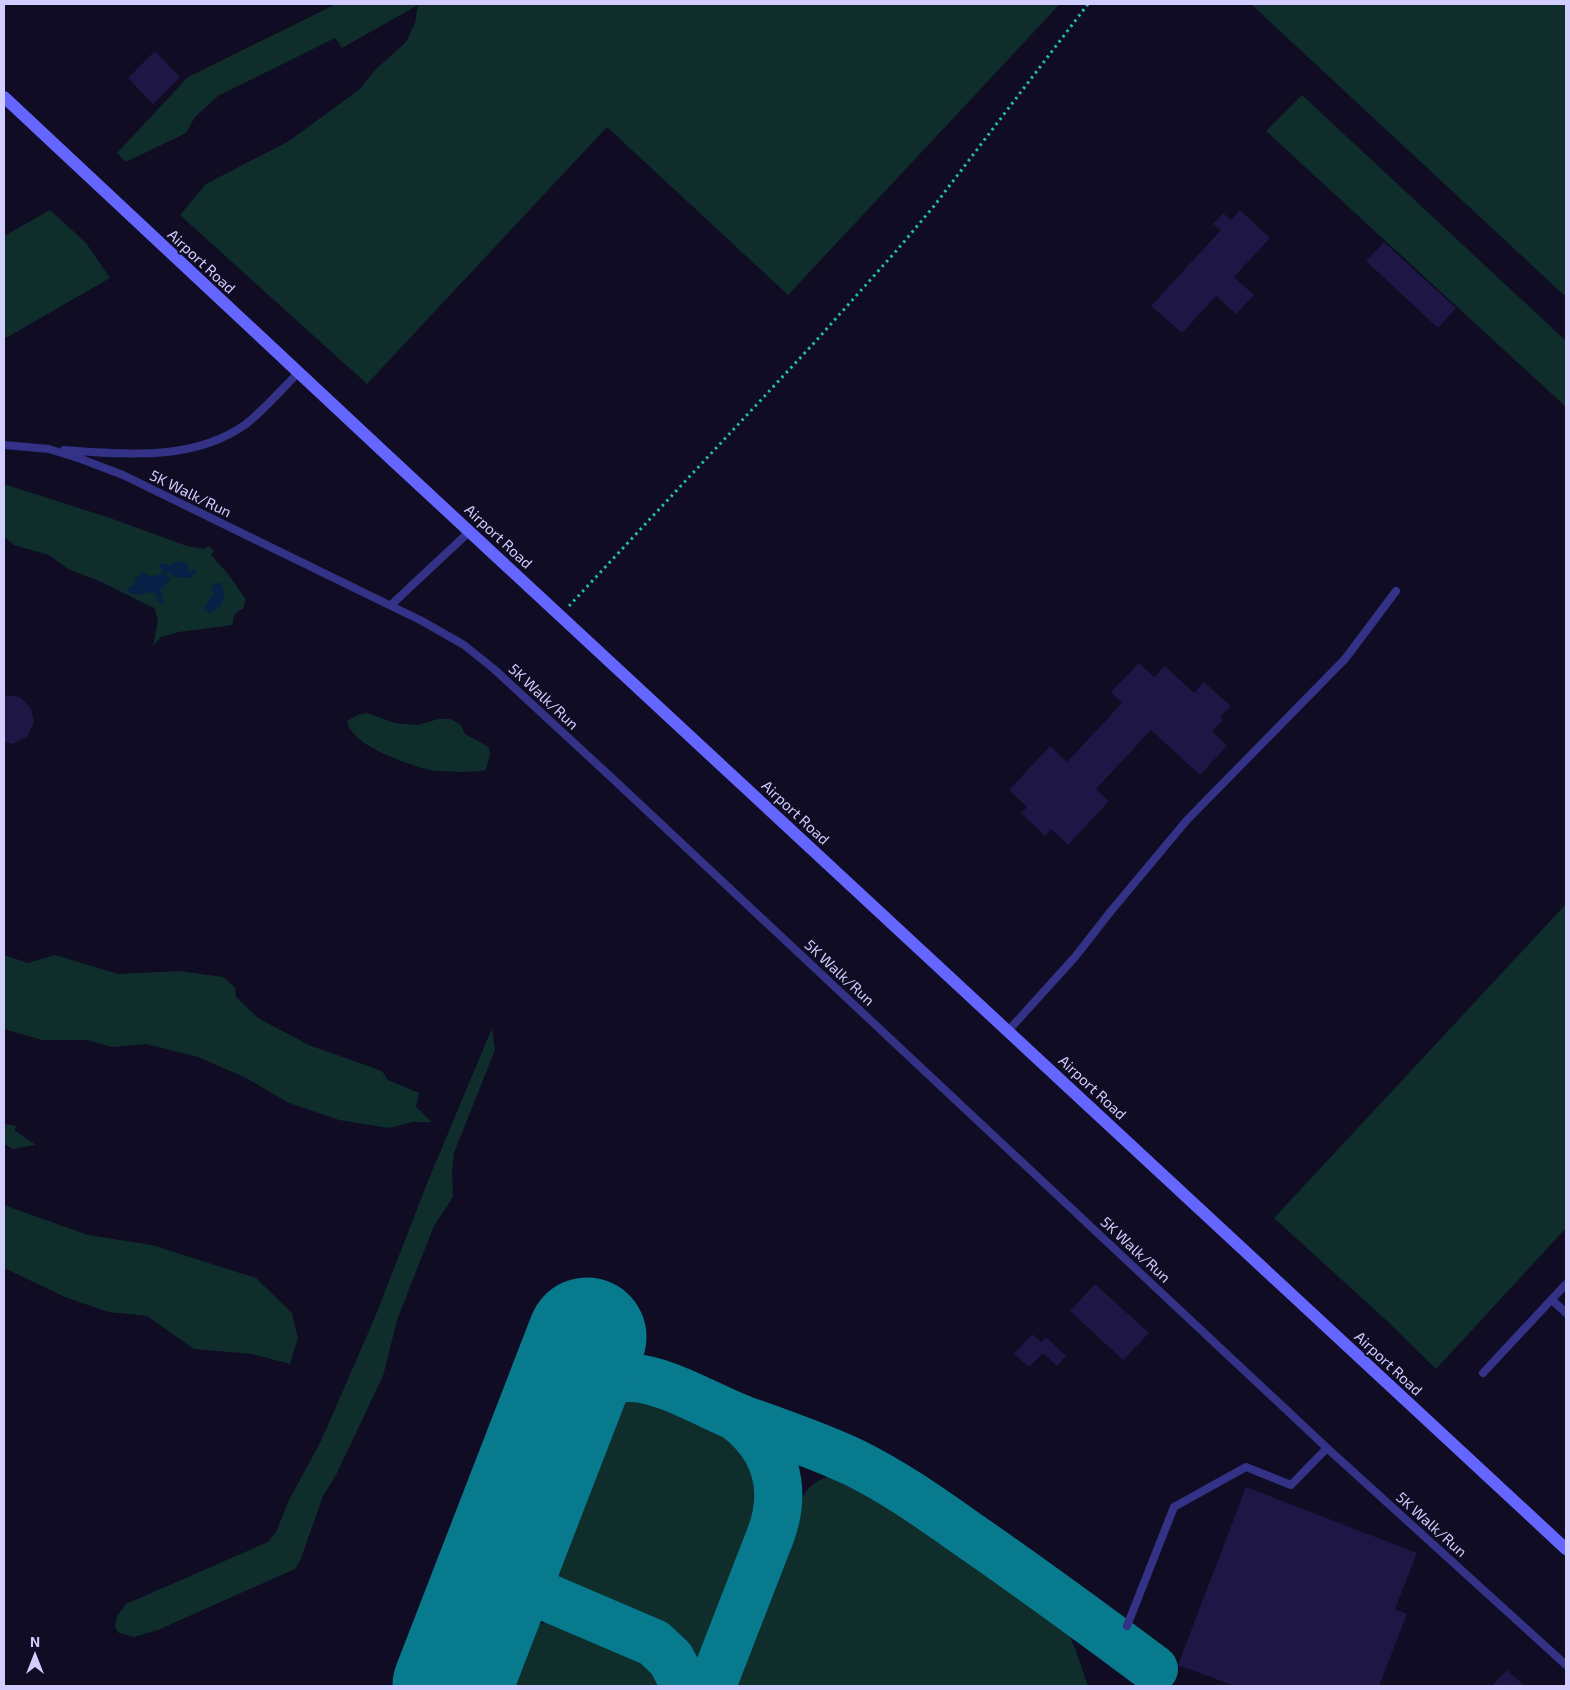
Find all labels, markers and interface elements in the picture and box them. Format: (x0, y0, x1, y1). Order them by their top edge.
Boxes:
street label: Airport Road (164, 225, 240, 297)
street label: 5K Walk/Run (147, 465, 235, 521)
street label: Airport Road (461, 500, 537, 572)
street label: 5K Walk/Run (505, 659, 583, 733)
street label: Airport Road (758, 776, 834, 848)
street label: 5K Walk/Run (801, 935, 879, 1009)
street label: Airport Road (1055, 1051, 1131, 1123)
street label: 5K Walk/Run (1097, 1212, 1175, 1286)
street label: Airport Road (1351, 1327, 1427, 1399)
street label: 5K Walk/Run (1393, 1488, 1471, 1560)
north arrow (10, 1630, 60, 1680)
text: N (30, 1633, 40, 1650)

